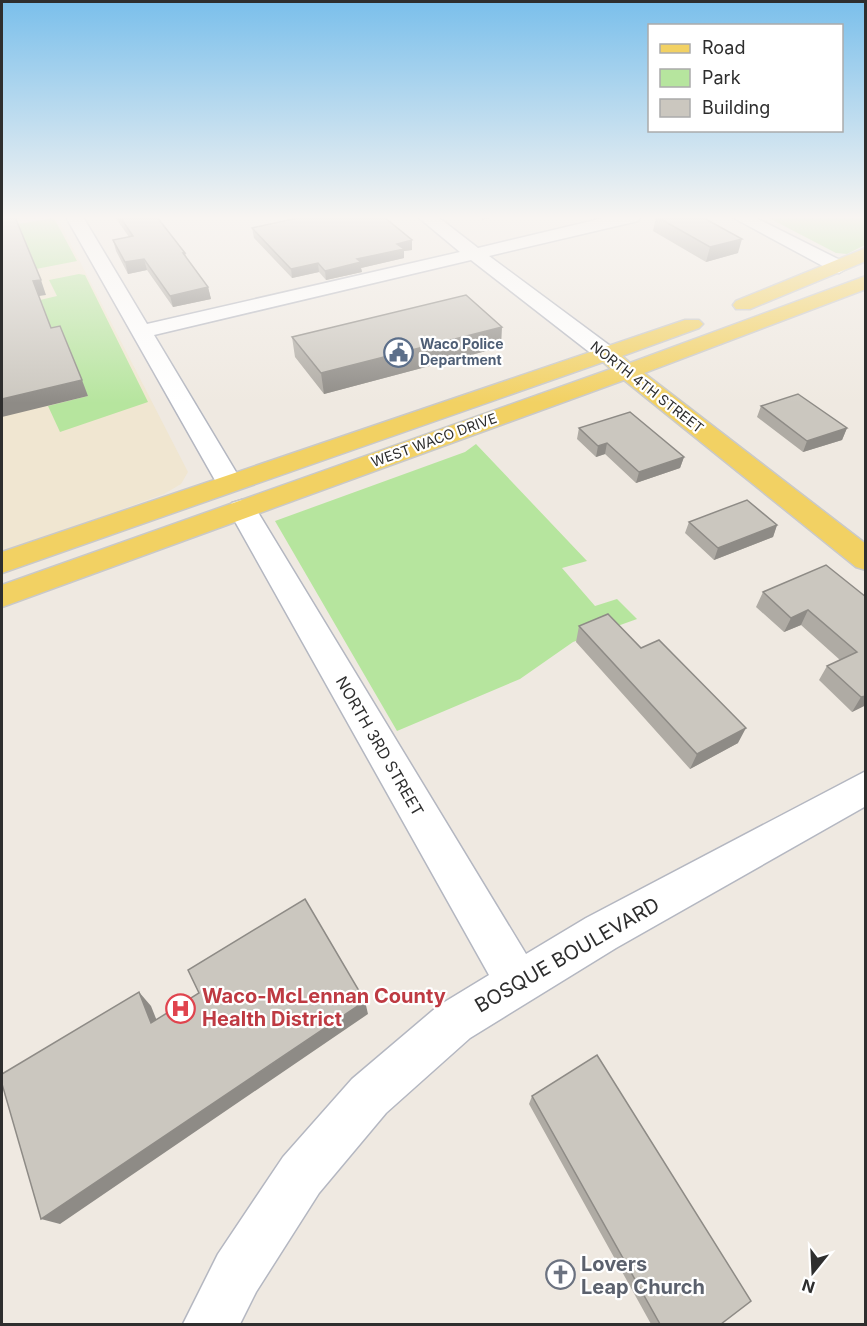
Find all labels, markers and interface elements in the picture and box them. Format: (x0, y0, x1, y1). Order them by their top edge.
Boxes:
legend (648, 24, 843, 132)
text: Road (702, 37, 745, 58)
text: Park (702, 67, 741, 88)
text: Building (702, 97, 770, 118)
place label: Waco Police Department (420, 335, 504, 368)
public building icon: Waco Police Department (383, 336, 415, 368)
street label: NORTH 4TH STREET (587, 337, 707, 436)
street label: WEST WACO DRIVE (369, 409, 499, 470)
street label: NORTH 3RD STREET (332, 673, 428, 819)
street label: BOSQUE BOULEVARD (470, 892, 664, 1018)
place label: Waco-McLennan County Health District (202, 984, 446, 1031)
hospital icon: Waco-McLennan County Health District (165, 992, 197, 1024)
north arrow (783, 1242, 843, 1302)
place label: Lovers Leap Church (581, 1252, 705, 1299)
church icon: Lovers Leap Church (544, 1259, 576, 1291)
text: N (799, 1275, 817, 1298)

